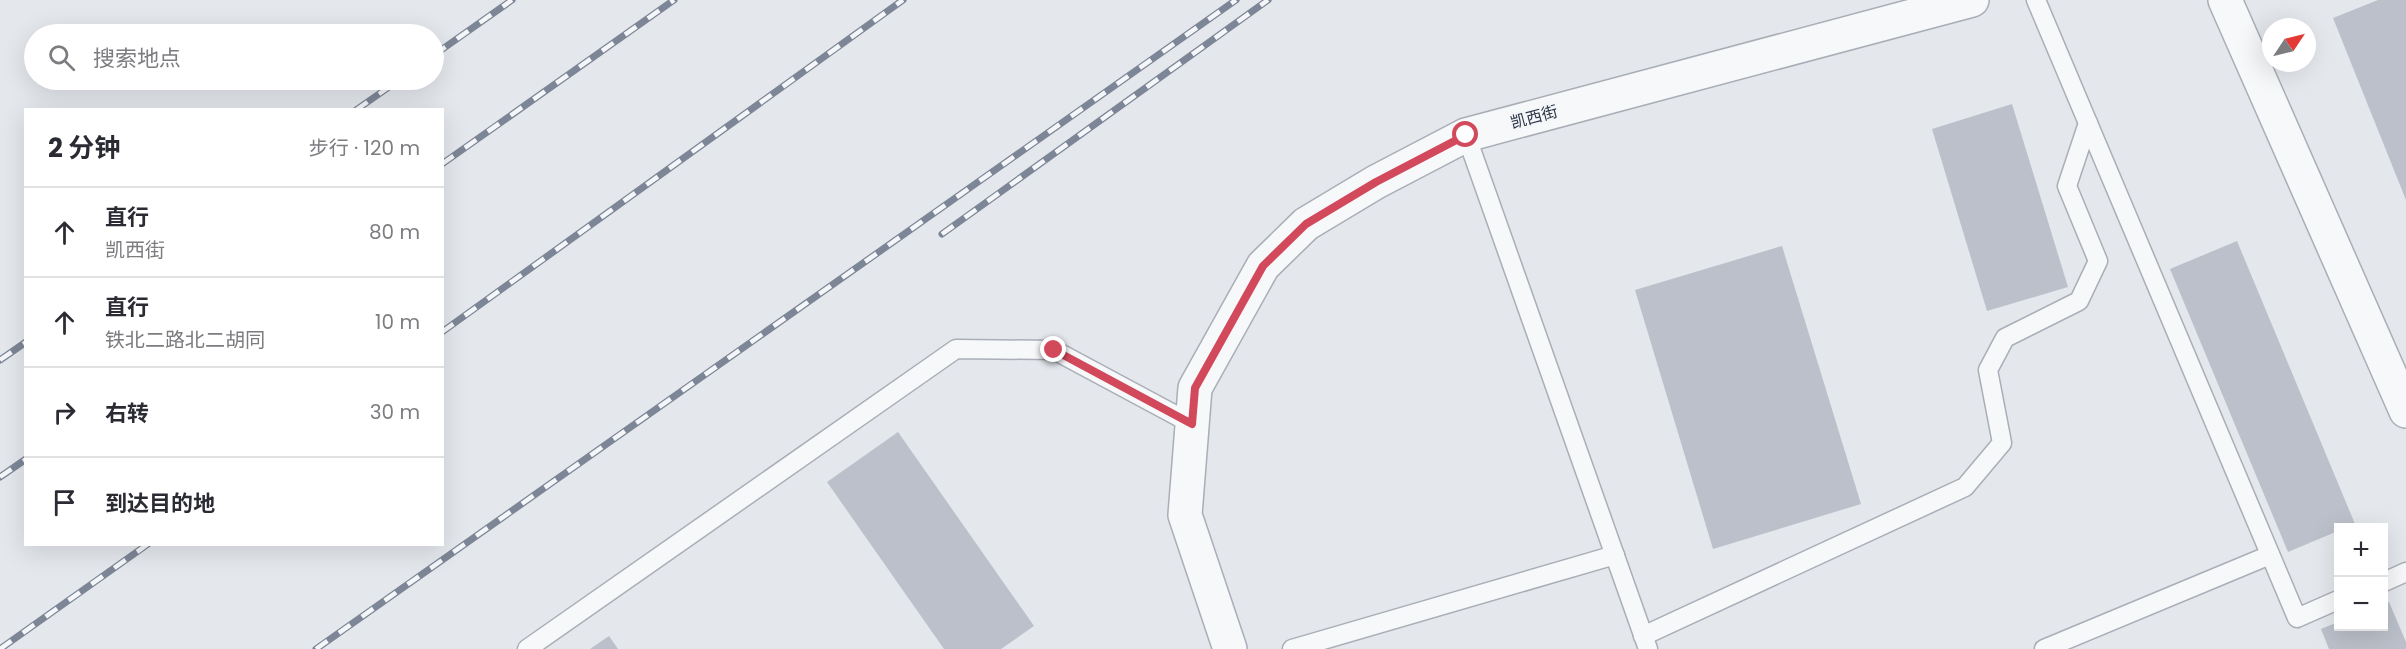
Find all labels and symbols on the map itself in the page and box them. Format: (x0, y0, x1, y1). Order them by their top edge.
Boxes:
north arrow (2262, 18, 2316, 72)
street label: 凯西街 (1508, 100, 1560, 134)
route start (1452, 121, 1478, 147)
route end (1040, 336, 1066, 362)

